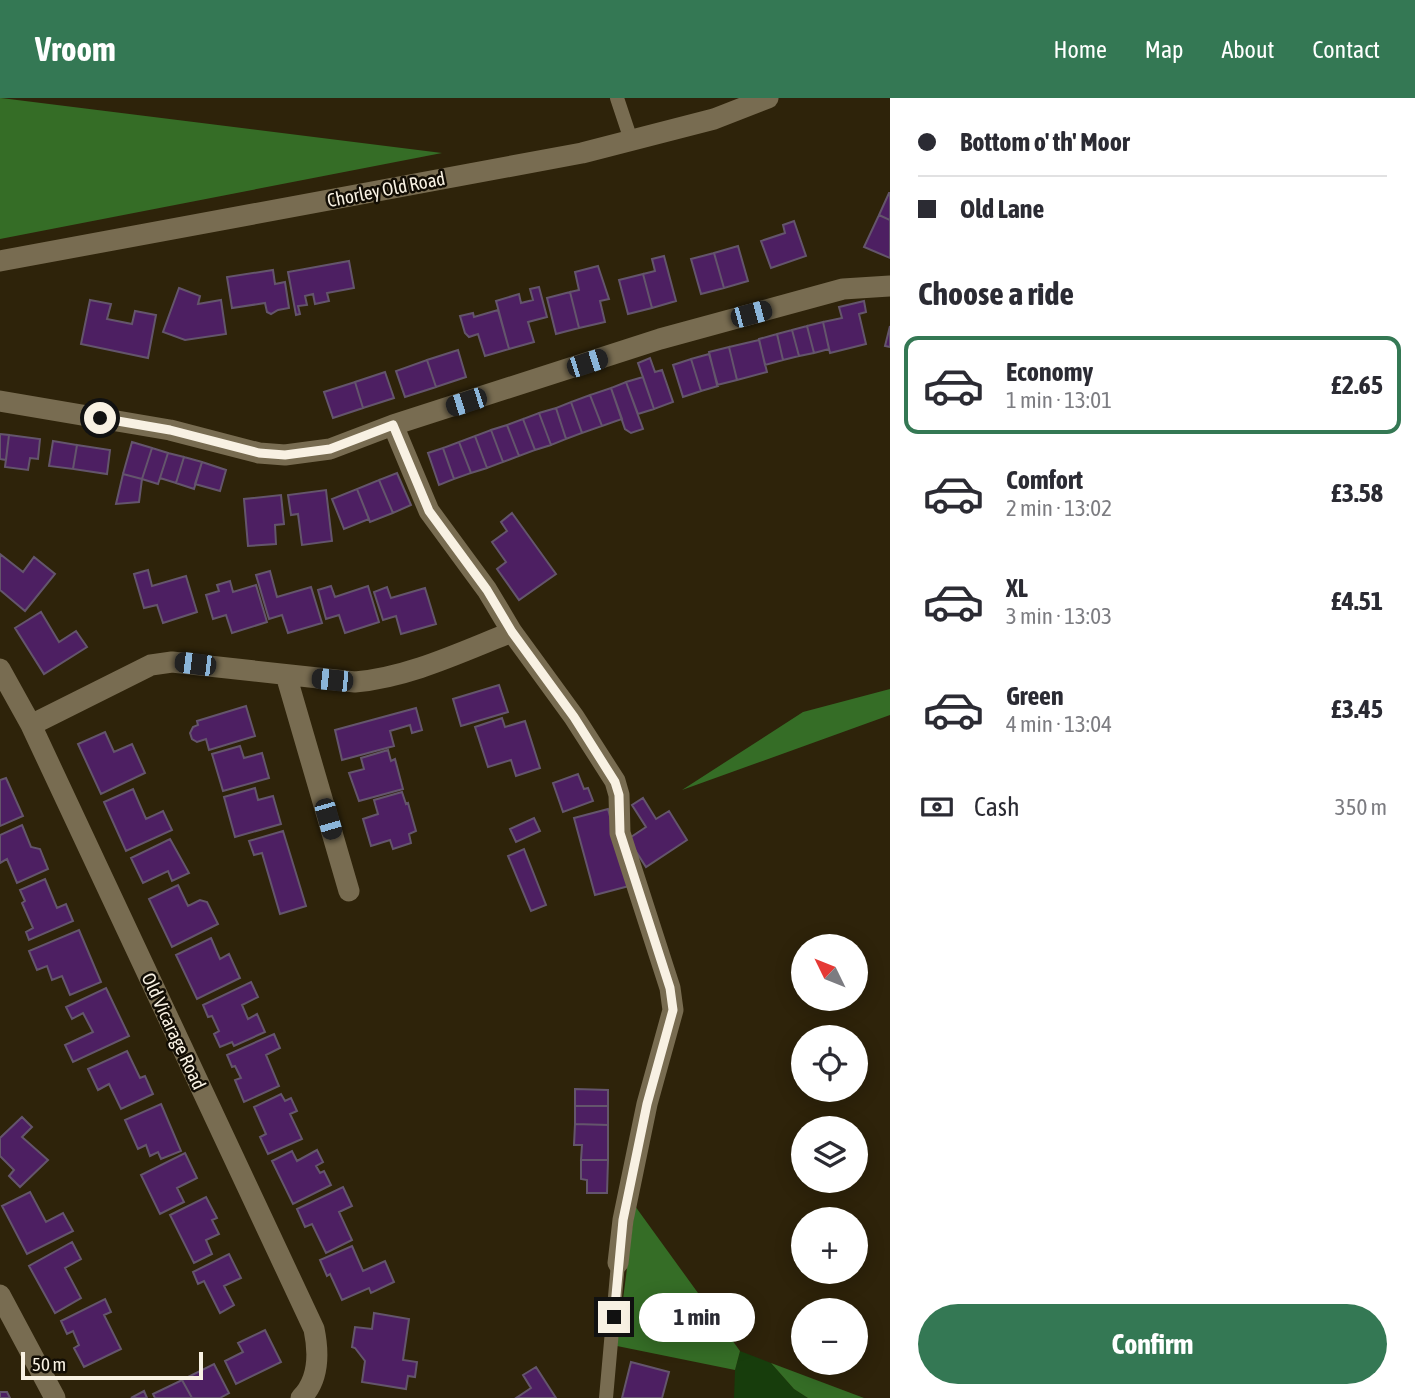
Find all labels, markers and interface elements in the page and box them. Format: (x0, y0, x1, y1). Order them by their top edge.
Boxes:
text: Vroom (35, 30, 116, 68)
text: Home (1053, 36, 1107, 63)
text: Map (1145, 36, 1183, 63)
text: About (1221, 36, 1274, 63)
text: Contact (1312, 36, 1380, 63)
text: Bottom o' th' Moor (960, 127, 1130, 157)
street label: Chorley Old Road (325, 167, 447, 211)
text: Old Lane (960, 194, 1044, 224)
text: Choose a ride (918, 275, 1074, 312)
car (728, 298, 775, 330)
car (564, 347, 611, 379)
icon: car (922, 354, 985, 417)
text: Economy (1006, 357, 1093, 387)
text: £2.65 (1331, 370, 1383, 400)
car (443, 386, 490, 418)
text: 1 min · 13:01 (1006, 387, 1112, 413)
route start (84, 402, 116, 434)
icon: car (922, 462, 985, 525)
text: Comfort (1006, 465, 1083, 495)
text: £3.58 (1331, 478, 1383, 508)
text: 2 min · 13:02 (1006, 495, 1112, 521)
icon: car (922, 570, 985, 633)
text: XL (1006, 573, 1028, 603)
text: £4.51 (1331, 586, 1383, 616)
text: 3 min · 13:03 (1006, 603, 1112, 629)
car (173, 651, 218, 677)
car (311, 667, 354, 693)
icon: car (922, 678, 985, 741)
text: Green (1006, 681, 1064, 711)
text: £3.45 (1331, 694, 1383, 724)
text: 4 min · 13:04 (1006, 711, 1112, 737)
icon: cash (918, 788, 956, 826)
text: Cash (974, 792, 1020, 822)
text: 350 m (1335, 794, 1387, 820)
car (313, 796, 344, 842)
north arrow (791, 934, 868, 1012)
map controls (791, 934, 868, 1375)
street label: Old Vicarage Road (137, 969, 211, 1093)
button: locate (791, 1025, 868, 1102)
button: layers (791, 1116, 868, 1193)
button: + (791, 1207, 868, 1284)
callout: 1 min (638, 1292, 754, 1342)
button: − (791, 1298, 868, 1375)
route end (598, 1301, 630, 1333)
text: 1 min (674, 1304, 720, 1330)
button: Confirm (918, 1304, 1387, 1384)
scale bar (21, 1349, 203, 1381)
text: 50 m (32, 1353, 66, 1375)

